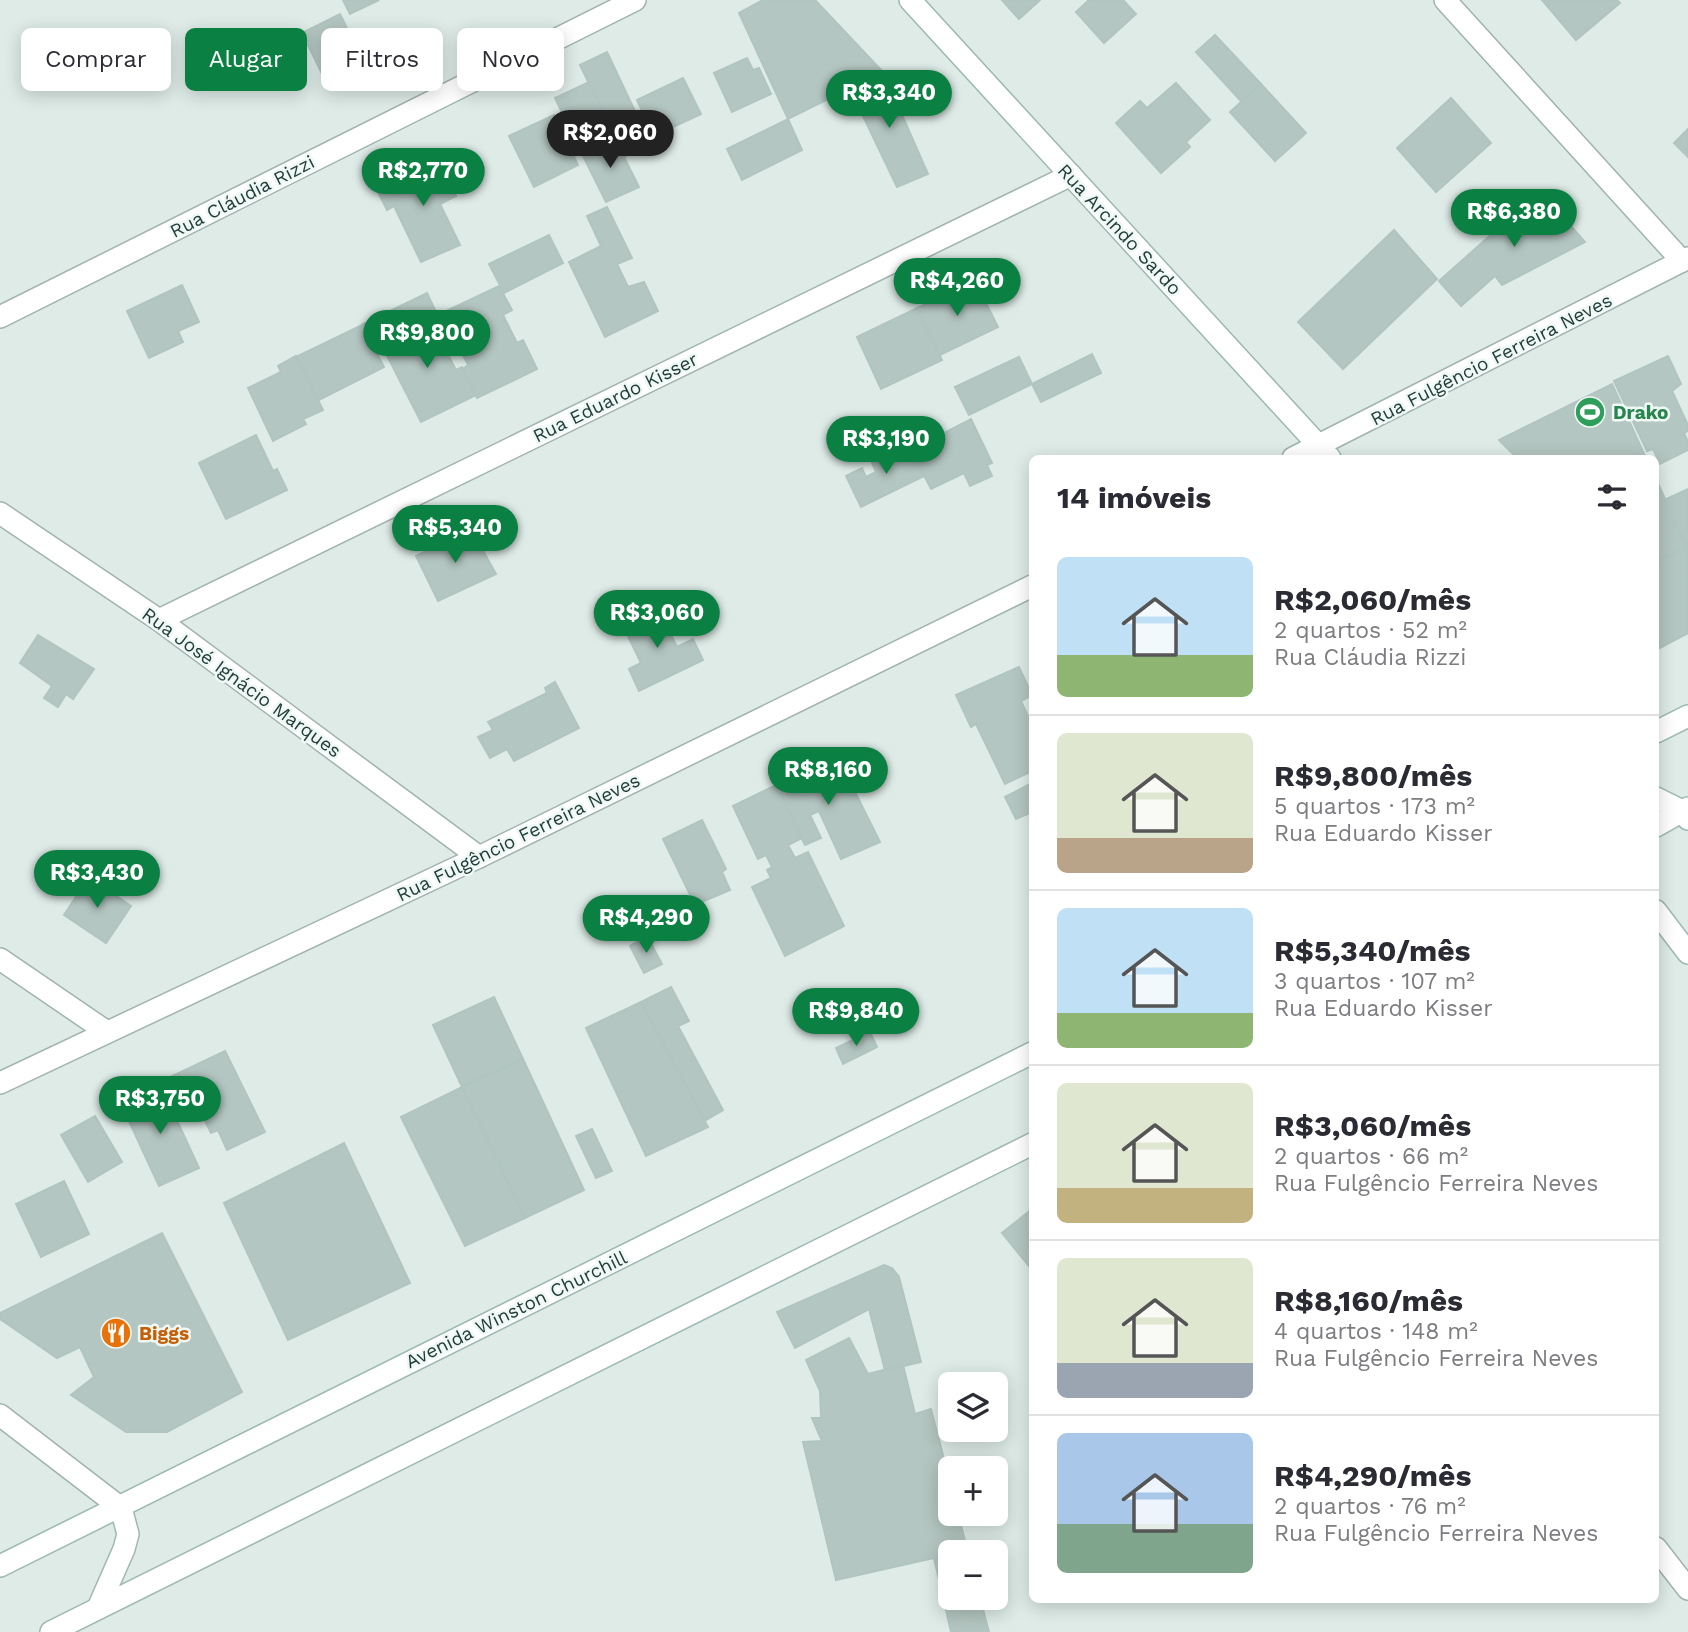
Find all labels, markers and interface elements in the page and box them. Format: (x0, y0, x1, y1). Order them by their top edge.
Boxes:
chip: Comprar (21, 28, 171, 91)
chip: Alugar (185, 28, 307, 91)
chip: Filtros (321, 28, 443, 91)
chip: Novo (457, 28, 564, 91)
pin: R$3,340 (824, 71, 954, 130)
text: R$3,340 (842, 79, 936, 106)
pin: R$2,060 (545, 110, 675, 170)
text: R$2,060 (563, 119, 657, 146)
pin: R$2,770 (358, 148, 488, 208)
street label: Rua Cláudia Rizzi (166, 150, 318, 243)
text: R$2,770 (378, 157, 468, 184)
street label: Rua Arcindo Sardo (1053, 159, 1186, 300)
pin: R$6,380 (1449, 190, 1579, 249)
text: R$6,380 (1467, 198, 1561, 225)
pin: R$4,260 (892, 258, 1022, 318)
text: R$4,260 (910, 267, 1004, 294)
street label: Rua Fulgêncio Ferreira Neves (1367, 288, 1616, 431)
pin: R$9,800 (362, 310, 492, 370)
text: R$9,800 (379, 319, 475, 346)
street label: Rua Eduardo Kisser (529, 347, 702, 447)
sports icon: Drako (1573, 395, 1607, 429)
place label: Drako (1613, 401, 1668, 424)
pin: R$3,190 (821, 416, 951, 476)
text: R$3,190 (842, 425, 930, 452)
icon: filters (1593, 478, 1631, 516)
text: 14 imóveis (1057, 480, 1211, 515)
pin: R$5,340 (390, 505, 520, 565)
text: R$5,340 (408, 514, 502, 541)
text: R$2,060/mês (1274, 582, 1471, 617)
icon: home (1113, 585, 1197, 669)
pin: R$3,060 (592, 590, 722, 650)
text: R$3,060 (610, 599, 704, 626)
street label: Rua José Ignácio Marques (138, 602, 346, 762)
text: 2 quartos · 52 m² (1274, 617, 1467, 644)
text: Rua Cláudia Rizzi (1274, 644, 1466, 671)
pin: R$8,160 (763, 748, 893, 807)
text: R$8,160 (784, 756, 872, 783)
text: R$9,800/mês (1274, 758, 1472, 793)
icon: home (1113, 761, 1197, 845)
street label: Rua Fulgêncio Ferreira Neves (393, 768, 644, 907)
text: 5 quartos · 173 m² (1274, 793, 1475, 820)
text: Rua Eduardo Kisser (1274, 820, 1493, 847)
pin: R$3,430 (32, 850, 162, 910)
text: R$3,430 (50, 859, 144, 886)
pin: R$4,290 (581, 895, 711, 955)
text: R$4,290 (599, 904, 693, 931)
text: R$5,340/mês (1274, 933, 1471, 968)
icon: home (1113, 936, 1197, 1020)
text: 3 quartos · 107 m² (1274, 968, 1475, 995)
pin: R$9,840 (791, 988, 921, 1048)
text: Rua Eduardo Kisser (1274, 995, 1493, 1022)
text: R$9,840 (808, 997, 904, 1024)
pin: R$3,750 (95, 1076, 225, 1136)
text: R$3,750 (115, 1085, 205, 1112)
text: R$3,060/mês (1274, 1108, 1471, 1143)
icon: home (1113, 1111, 1197, 1195)
text: 2 quartos · 66 m² (1274, 1143, 1468, 1170)
text: Rua Fulgêncio Ferreira Neves (1274, 1170, 1598, 1197)
street label: Avenida Winston Churchill (402, 1246, 631, 1373)
text: R$8,160/mês (1274, 1283, 1463, 1318)
icon: home (1113, 1286, 1197, 1370)
restaurant icon: Biggs (99, 1316, 133, 1350)
text: 4 quartos · 148 m² (1274, 1318, 1478, 1345)
place label: Biggs (139, 1322, 189, 1345)
text: Rua Fulgêncio Ferreira Neves (1274, 1345, 1598, 1372)
map controls (938, 1372, 1008, 1610)
button: layers (938, 1372, 1008, 1442)
button: + (938, 1456, 1008, 1526)
text: R$4,290/mês (1274, 1458, 1471, 1493)
icon: home (1113, 1461, 1197, 1545)
text: 2 quartos · 76 m² (1274, 1493, 1466, 1520)
text: Rua Fulgêncio Ferreira Neves (1274, 1520, 1598, 1547)
button: − (938, 1540, 1008, 1610)

